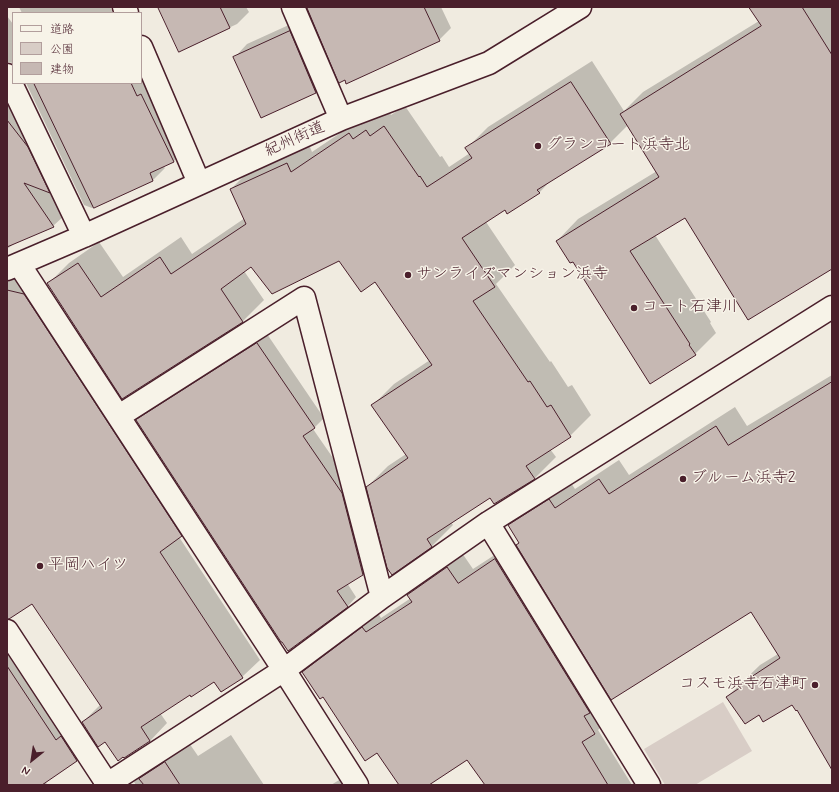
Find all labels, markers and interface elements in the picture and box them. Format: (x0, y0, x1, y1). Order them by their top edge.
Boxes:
legend (12, 12, 142, 84)
text: 道路 (50, 22, 74, 38)
text: 公園 (50, 42, 74, 58)
text: 建物 (50, 62, 74, 78)
street label: 紀州街道 (262, 118, 328, 162)
place label: グランコート浜寺北 (546, 136, 690, 156)
marker: グランコート浜寺北 (533, 141, 543, 151)
place label: サンライズマンション浜寺 (416, 265, 608, 285)
marker: サンライズマンション浜寺 (403, 270, 413, 280)
place label: コート石津川 (642, 298, 738, 318)
marker: コート石津川 (629, 303, 639, 313)
place label: ブルーム浜寺2 (691, 469, 795, 489)
marker: ブルーム浜寺2 (678, 474, 688, 484)
place label: 平岡ハイツ (48, 556, 128, 576)
marker: 平岡ハイツ (35, 561, 45, 571)
place label: コスモ浜寺石津町 (679, 675, 807, 695)
marker: コスモ浜寺石津町 (810, 680, 820, 690)
north arrow (12, 740, 52, 780)
text: N (19, 763, 33, 778)

